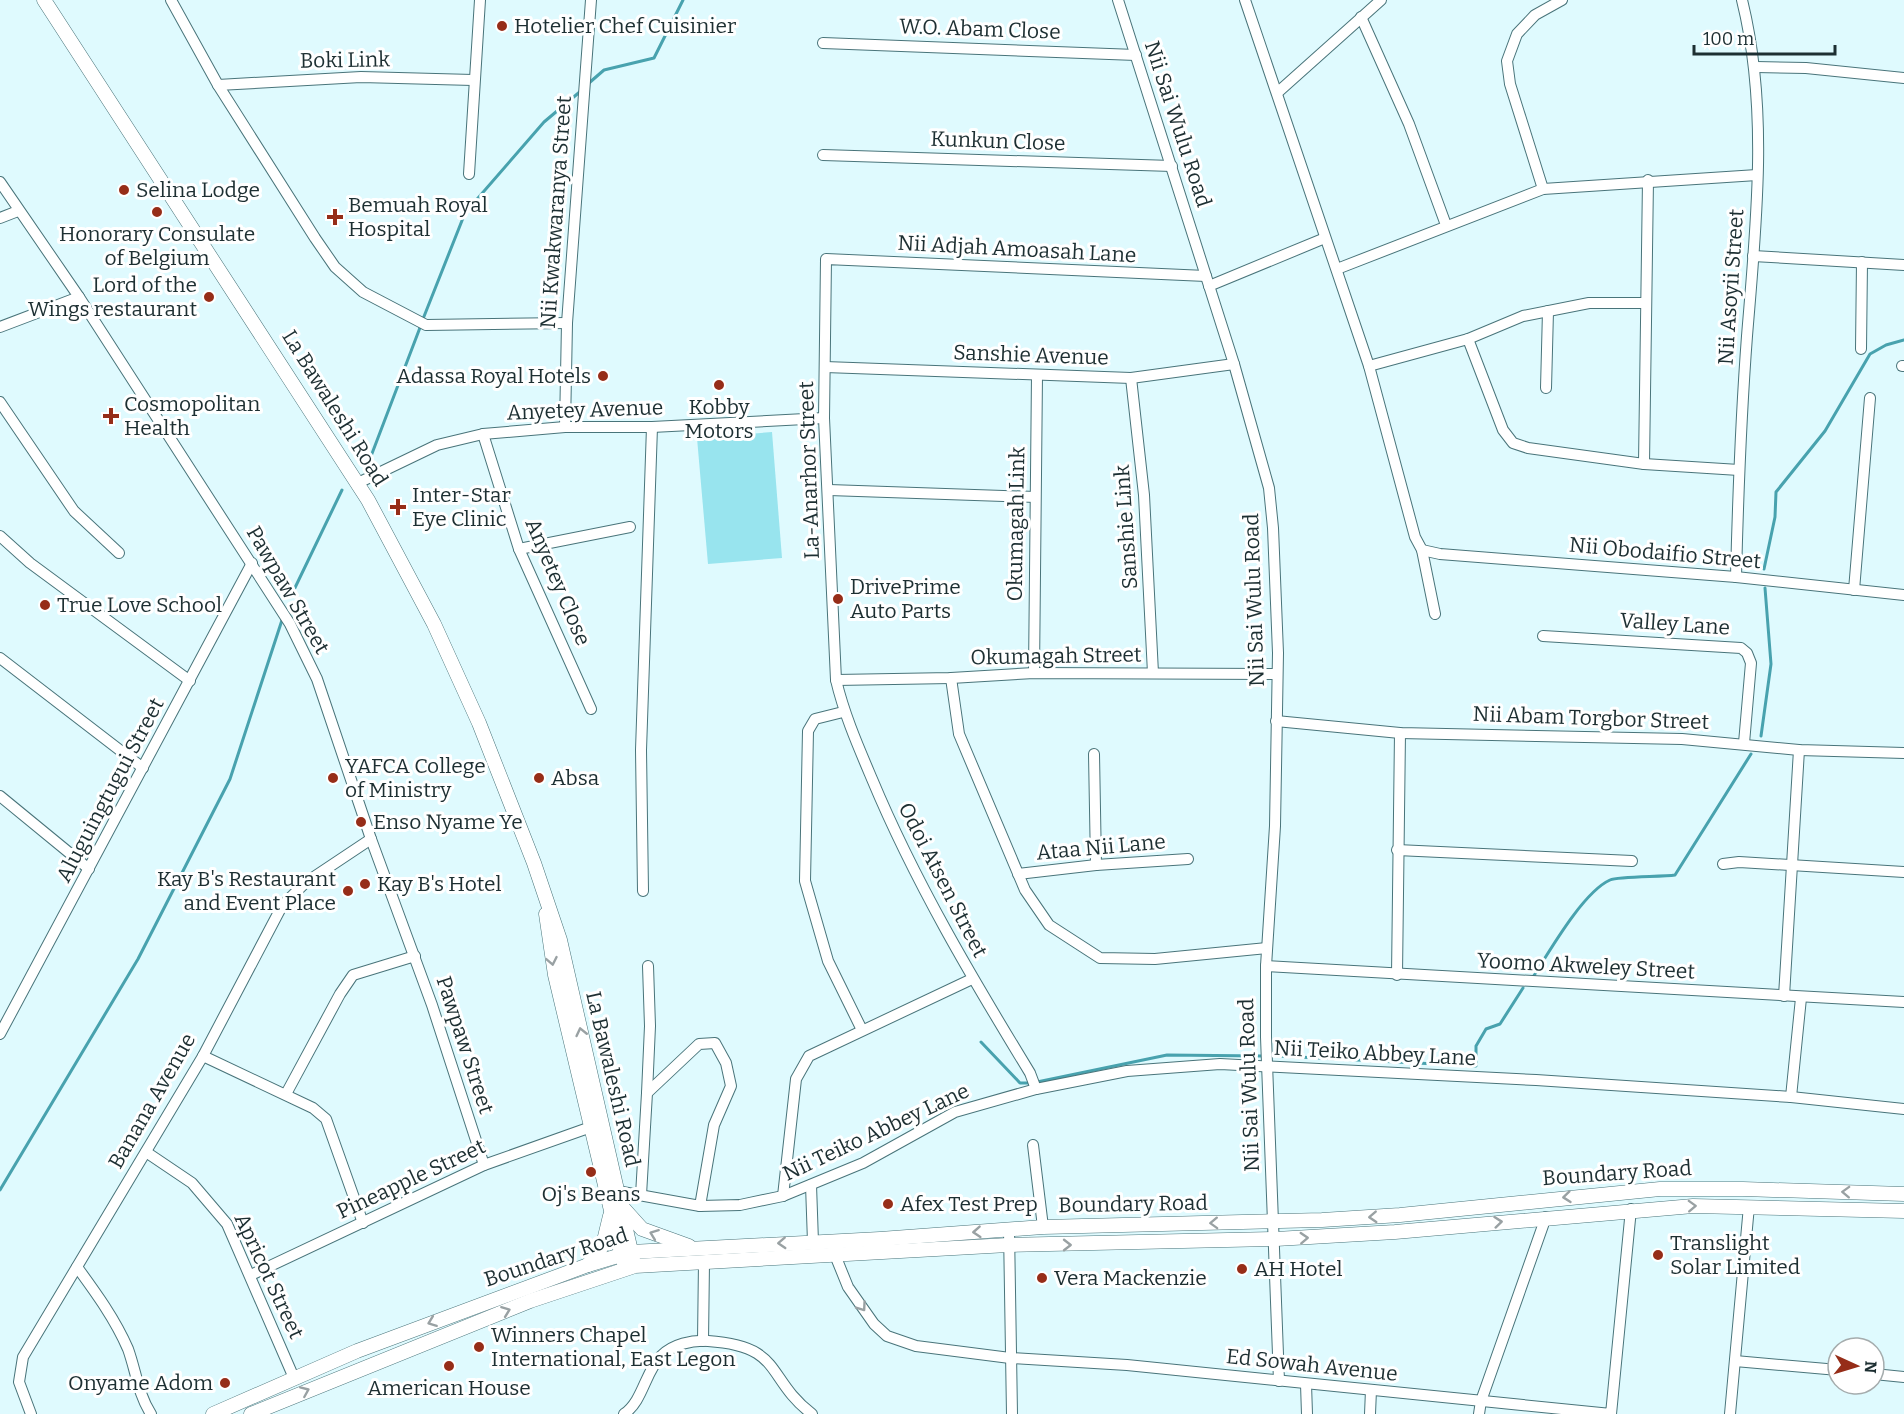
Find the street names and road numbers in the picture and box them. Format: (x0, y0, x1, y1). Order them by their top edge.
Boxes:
street label: W.O. Abam Close (899, 13, 1061, 45)
street label: Nii Sai Wulu Road (1139, 38, 1217, 210)
street label: Boki Link (300, 46, 390, 74)
street label: Nii Kwakwaranya Street (535, 94, 577, 329)
street label: Kunkun Close (930, 126, 1066, 156)
street label: Nii Asoyii Street (1713, 208, 1749, 366)
street label: Nii Adjah Amoasah Lane (897, 230, 1137, 268)
street label: La Bawaleshi Road (276, 325, 394, 491)
street label: Sanshie Avenue (953, 339, 1109, 371)
street label: La-Anarhor Street (793, 380, 825, 559)
street label: Anyetey Avenue (506, 394, 664, 426)
street label: Okumagah Link (1002, 446, 1030, 602)
street label: Sanshie Link (1109, 464, 1143, 590)
street label: Nii Sai Wulu Road (1238, 513, 1270, 687)
street label: Anyetey Close (520, 515, 596, 649)
street label: Pawpaw Street (241, 521, 335, 659)
street label: Nii Obodaifio Street (1568, 532, 1762, 574)
street label: Valley Lane (1619, 607, 1731, 641)
street label: Okumagah Street (970, 642, 1142, 670)
street label: Aluguingtugui Street (50, 693, 170, 886)
street label: Nii Abam Torgbor Street (1472, 701, 1710, 735)
street label: Odoi Atsen Street (893, 798, 993, 962)
street label: Ataa Nii Lane (1035, 828, 1167, 866)
street label: Yoomo Akweley Street (1476, 947, 1696, 985)
street label: Pawpaw Street (430, 973, 500, 1118)
street label: La Bawaleshi Road (580, 989, 646, 1169)
street label: Nii Sai Wulu Road (1233, 998, 1265, 1172)
street label: Banana Avenue (103, 1029, 201, 1173)
street label: Nii Teiko Abbey Lane (1273, 1035, 1477, 1071)
street label: Nii Teiko Abbey Lane (779, 1077, 973, 1187)
street label: Pineapple Street (333, 1133, 490, 1225)
street label: Boundary Road (1541, 1155, 1693, 1191)
street label: Boundary Road (1058, 1190, 1208, 1218)
street label: Apricot Street (229, 1209, 310, 1343)
street label: Boundary Road (481, 1222, 631, 1292)
street label: Ed Sowah Avenue (1225, 1343, 1399, 1387)

